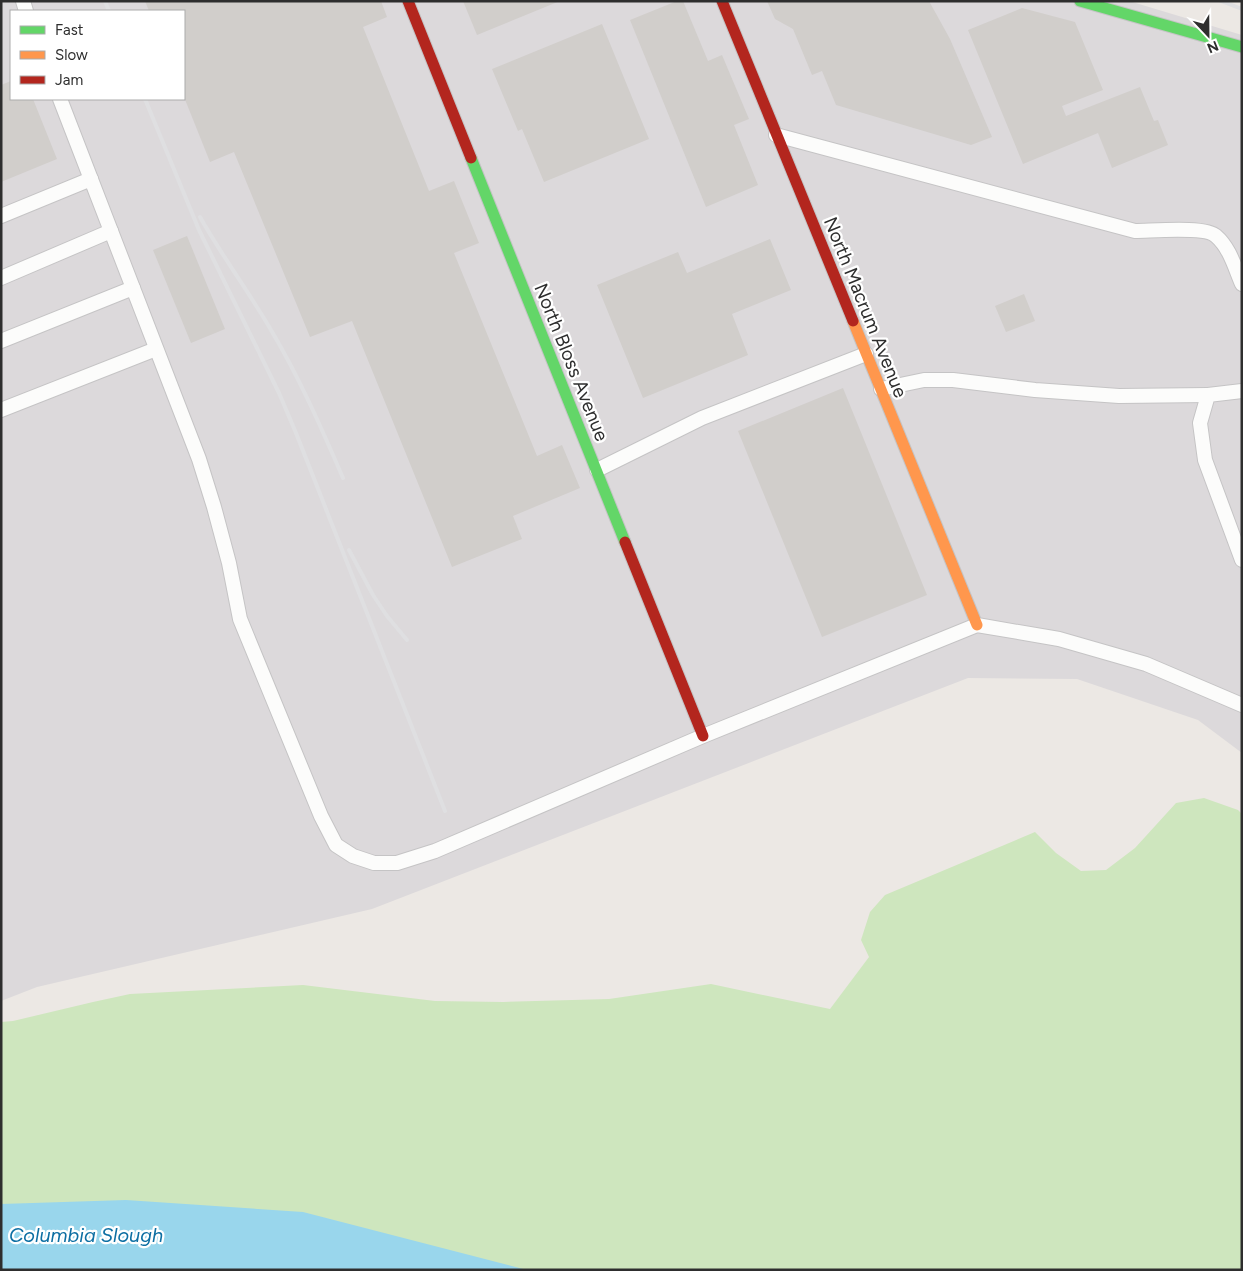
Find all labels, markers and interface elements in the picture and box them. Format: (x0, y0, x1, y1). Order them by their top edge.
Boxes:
legend (10, 10, 185, 100)
north arrow (1183, 10, 1233, 60)
text: Fast (55, 21, 84, 39)
text: N (1204, 37, 1221, 56)
text: Slow (55, 46, 88, 64)
text: Jam (55, 71, 83, 89)
street label: North Macrum Avenue (819, 213, 912, 401)
street label: North Bloss Avenue (529, 280, 614, 444)
water label: Columbia Slough (9, 1223, 163, 1247)

